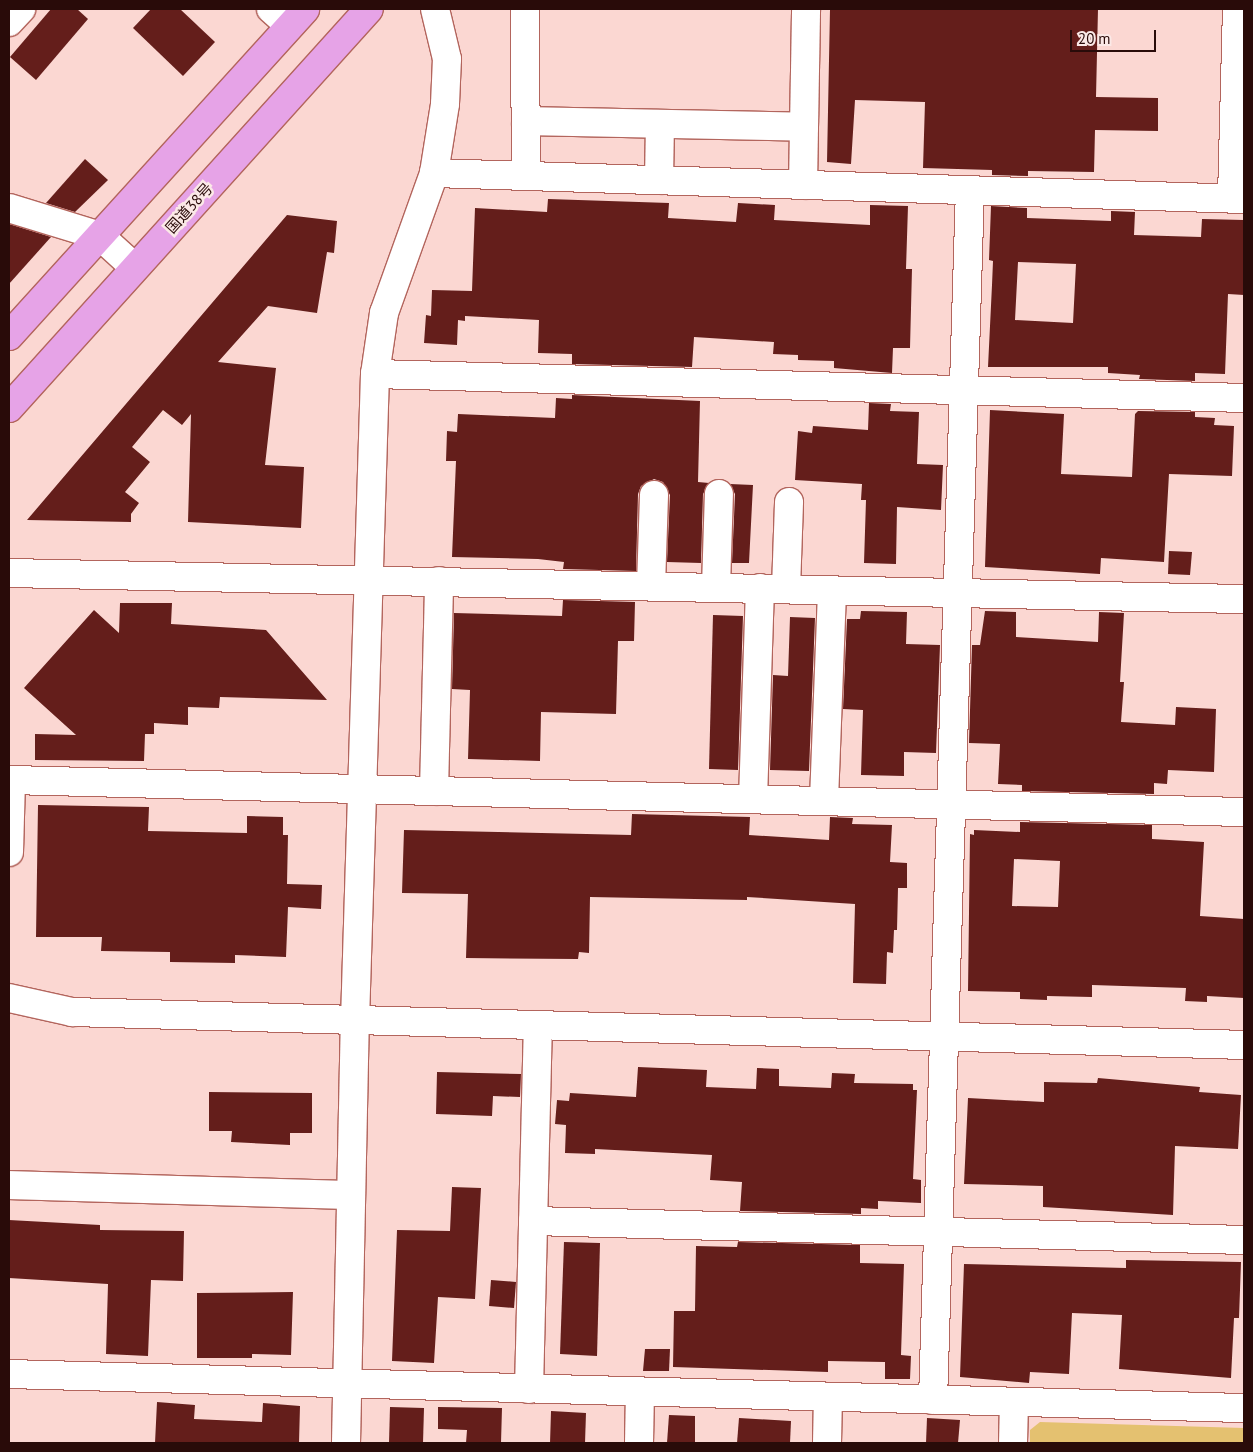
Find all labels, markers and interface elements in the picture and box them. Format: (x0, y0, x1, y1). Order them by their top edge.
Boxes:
scale bar (1073, 20, 1159, 52)
text: 20 m (1078, 29, 1111, 48)
street label: 国道38号 (162, 179, 216, 237)

